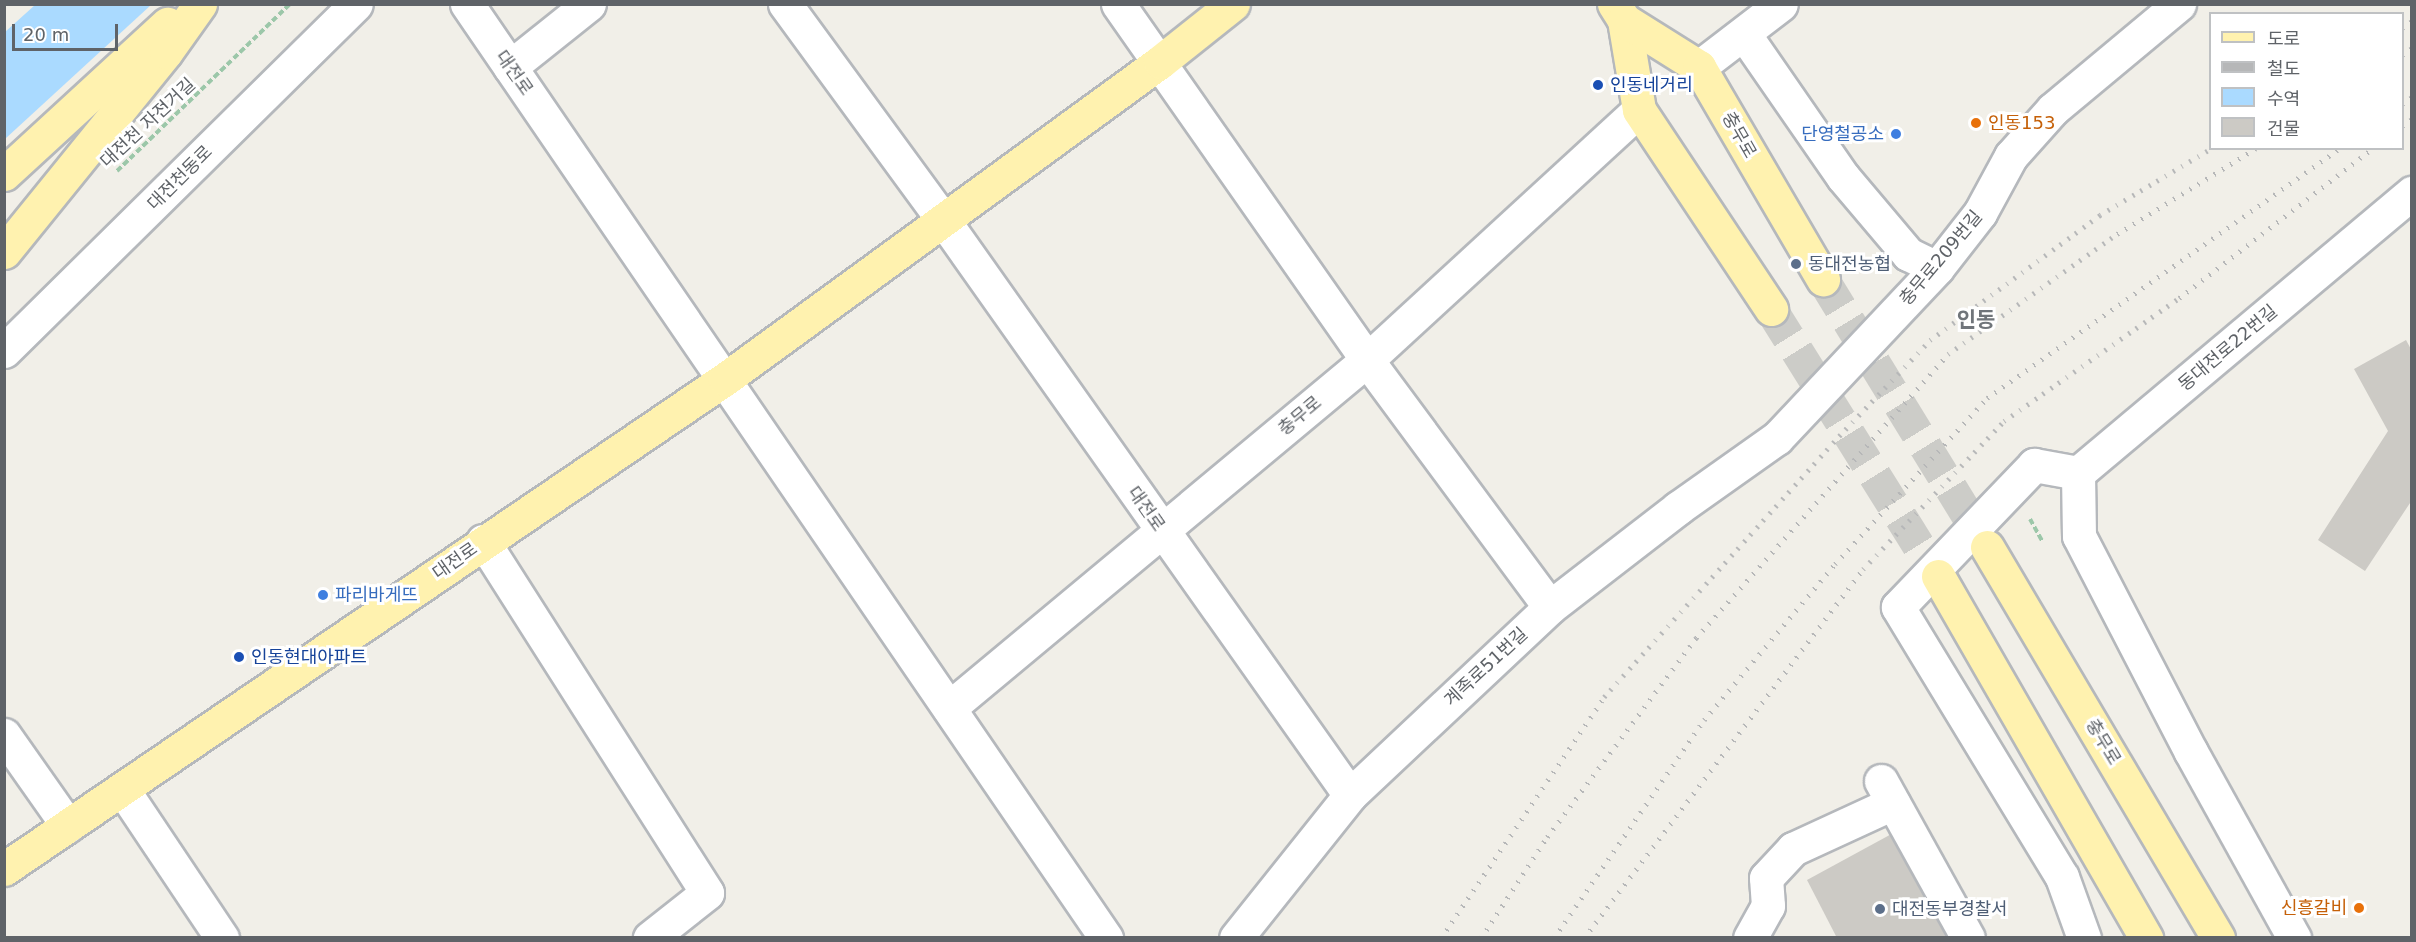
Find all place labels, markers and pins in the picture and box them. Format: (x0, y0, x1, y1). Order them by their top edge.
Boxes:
place label: 인동네거리 (1610, 74, 1693, 96)
marker: 인동네거리 (1591, 78, 1605, 92)
place label: 인동153 (1988, 112, 2055, 134)
marker: 인동153 (1969, 116, 1983, 130)
place label: 단영철공소 (1801, 123, 1884, 145)
marker: 단영철공소 (1889, 127, 1903, 141)
place label: 동대전농협 (1808, 253, 1891, 275)
marker: 동대전농협 (1789, 257, 1803, 271)
place label: 파리바게뜨 (335, 584, 418, 606)
marker: 파리바게뜨 (316, 588, 330, 602)
place label: 인동현대아파트 (251, 646, 367, 668)
marker: 인동현대아파트 (232, 650, 246, 664)
place label: 신흥갈비 (2281, 897, 2347, 919)
place label: 대전동부경찰서 (1892, 898, 2008, 920)
marker: 신흥갈비 (2352, 901, 2366, 915)
marker: 대전동부경찰서 (1873, 902, 1887, 916)

